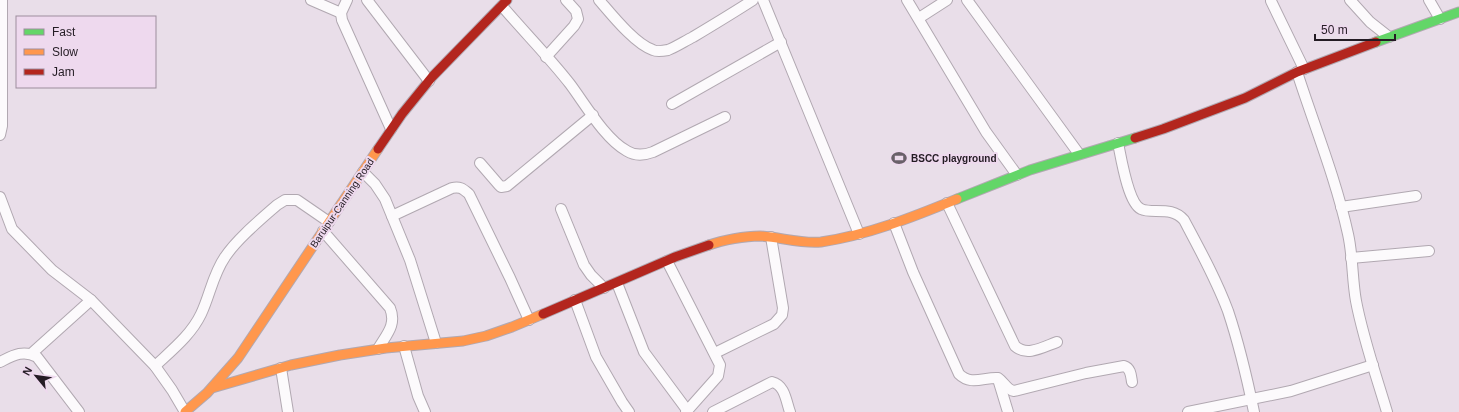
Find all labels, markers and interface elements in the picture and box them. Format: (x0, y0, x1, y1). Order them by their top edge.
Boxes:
legend (16, 16, 156, 88)
scale bar (1315, 16, 1395, 42)
text: 50 m (1321, 23, 1348, 37)
text: Fast (52, 25, 76, 39)
text: Slow (52, 45, 78, 59)
text: Jam (52, 65, 75, 79)
sports icon: BSCC playground (890, 149, 908, 167)
place label: BSCC playground (911, 153, 997, 164)
street label: Baruipur-Canning Road (308, 156, 376, 250)
north arrow (16, 356, 56, 396)
text: N (20, 365, 34, 378)

